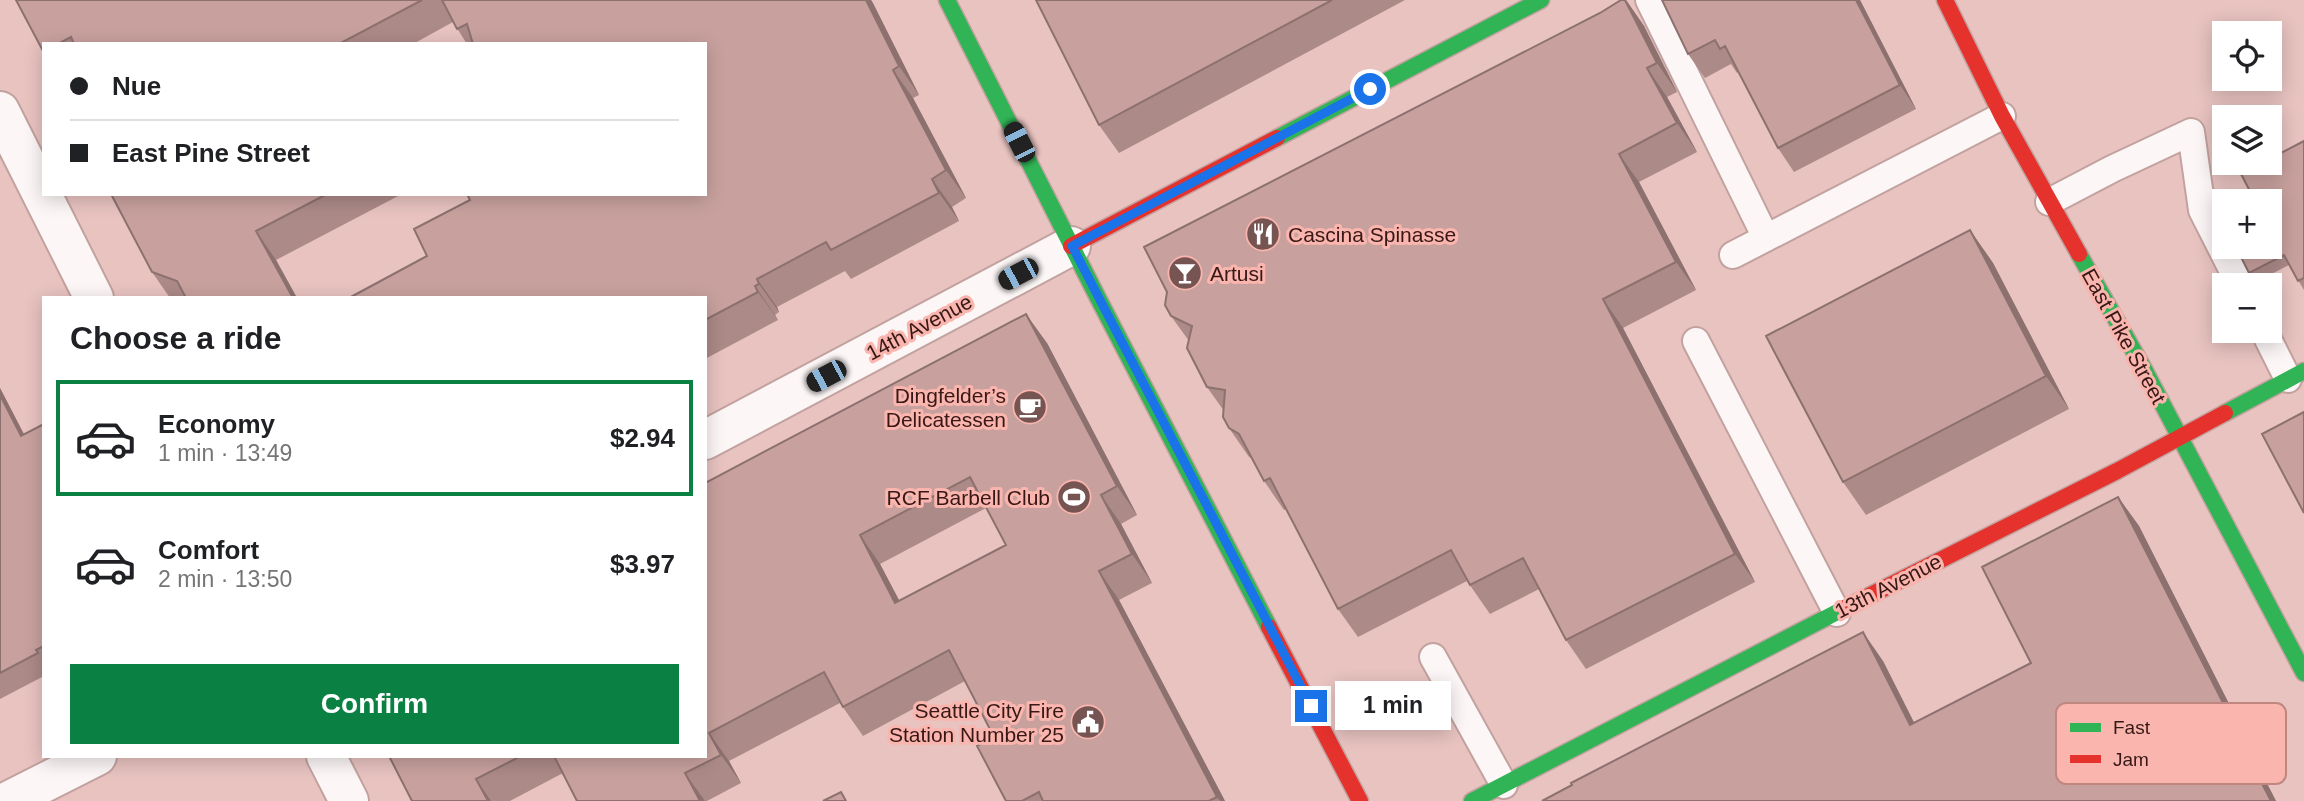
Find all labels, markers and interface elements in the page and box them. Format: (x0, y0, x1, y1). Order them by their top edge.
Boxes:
map controls (2212, 21, 2282, 343)
button: locate (2212, 21, 2282, 91)
text: Nue (112, 71, 161, 101)
route start (1354, 73, 1386, 105)
button: layers (2212, 105, 2282, 175)
car (1001, 119, 1038, 165)
text: East Pine Street (112, 138, 310, 168)
button: + (2212, 189, 2282, 259)
restaurant icon: Cascina Spinasse (1244, 215, 1282, 253)
place label: Cascina Spinasse (1288, 223, 1456, 246)
bar icon: Artusi (1166, 254, 1204, 292)
car (995, 255, 1042, 293)
place label: Artusi (1210, 262, 1264, 285)
street label: East Pike Street (2077, 265, 2171, 408)
button: − (2212, 273, 2282, 343)
street label: 14th Avenue (862, 290, 976, 364)
text: Choose a ride (70, 320, 282, 356)
car (803, 357, 850, 395)
place label: Dingfelder’s Delicatessen (886, 384, 1006, 431)
cafe icon: Dingfelder’s Delicatessen (1011, 388, 1049, 426)
icon: car (74, 407, 137, 470)
text: Economy (158, 409, 275, 439)
text: $2.94 (610, 423, 675, 453)
text: 1 min · 13:49 (158, 440, 292, 466)
sports icon: RCF Barbell Club (1055, 478, 1093, 516)
place label: RCF Barbell Club (887, 486, 1050, 509)
icon: car (74, 533, 137, 596)
text: Comfort (158, 535, 259, 565)
text: $3.97 (610, 549, 675, 579)
street label: 13th Avenue (1831, 549, 1945, 623)
text: 2 min · 13:50 (158, 566, 292, 592)
button: Confirm (70, 664, 679, 744)
callout: 1 min (1336, 682, 1451, 730)
route end (1295, 690, 1327, 722)
text: 1 min (1363, 692, 1423, 718)
place label: Seattle City Fire Station Number 25 (889, 699, 1064, 746)
public building icon: Seattle City Fire Station Number 25 (1069, 703, 1107, 741)
legend (2056, 703, 2286, 784)
text: Fast (2113, 717, 2151, 738)
text: Jam (2113, 749, 2149, 770)

